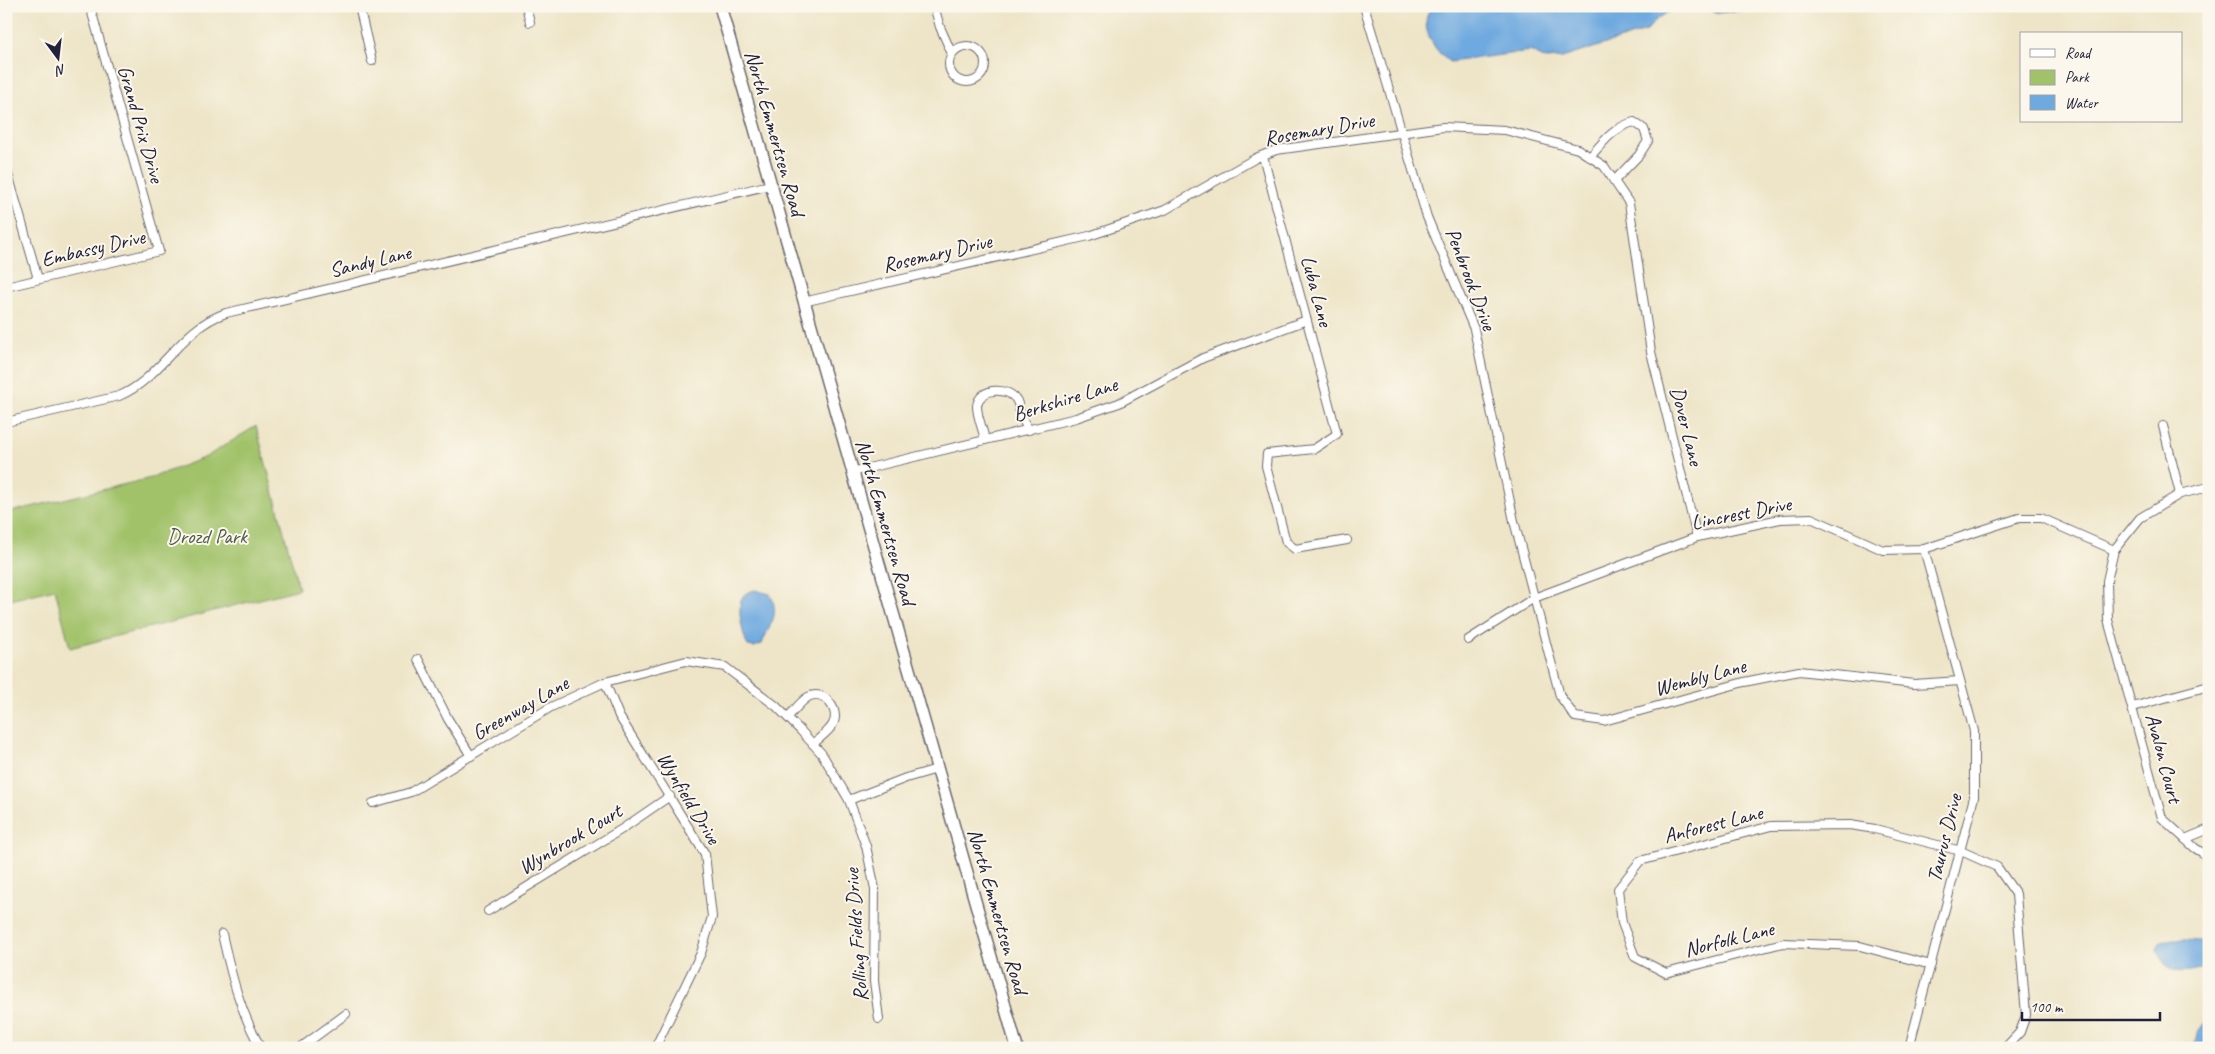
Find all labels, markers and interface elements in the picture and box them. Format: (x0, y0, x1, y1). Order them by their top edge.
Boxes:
north arrow (32, 32, 82, 82)
legend (2020, 32, 2182, 122)
text: Road (2065, 44, 2092, 63)
street label: North Emmertsen Road (739, 47, 812, 222)
text: N (53, 61, 68, 80)
street label: Grand Prix Drive (112, 63, 171, 187)
text: Park (2065, 68, 2090, 87)
text: Water (2065, 94, 2099, 113)
street label: Rosemary Drive (1262, 106, 1377, 151)
street label: Embassy Drive (39, 223, 148, 273)
street label: Penbrook Drive (1440, 224, 1503, 335)
street label: Rosemary Drive (880, 228, 995, 278)
street label: Sandy Lane (327, 239, 414, 283)
street label: Luba Lane (1295, 253, 1339, 331)
street label: Berkshire Lane (1010, 370, 1121, 427)
street label: Dover Lane (1665, 384, 1710, 470)
street label: North Emmertsen Road (850, 436, 923, 611)
street label: Lincrest Drive (1689, 490, 1795, 535)
park label: Drozd Park (167, 523, 248, 549)
street label: Wembly Lane (1652, 652, 1750, 702)
street label: Greenway Lane (467, 669, 574, 746)
street label: Avalon Court (2140, 710, 2189, 808)
street label: Wynfield Drive (651, 747, 727, 850)
street label: Taurus Drive (1921, 790, 1968, 885)
street label: Wynbrook Court (514, 797, 628, 880)
street label: Anforest Lane (1661, 799, 1767, 849)
street label: North Emmertsen Road (962, 825, 1035, 1000)
street label: Rolling Fields Drive (838, 866, 874, 1002)
street label: Norfolk Lane (1682, 915, 1779, 963)
scale bar (2022, 989, 2160, 1021)
text: 100 m (2030, 998, 2064, 1017)

